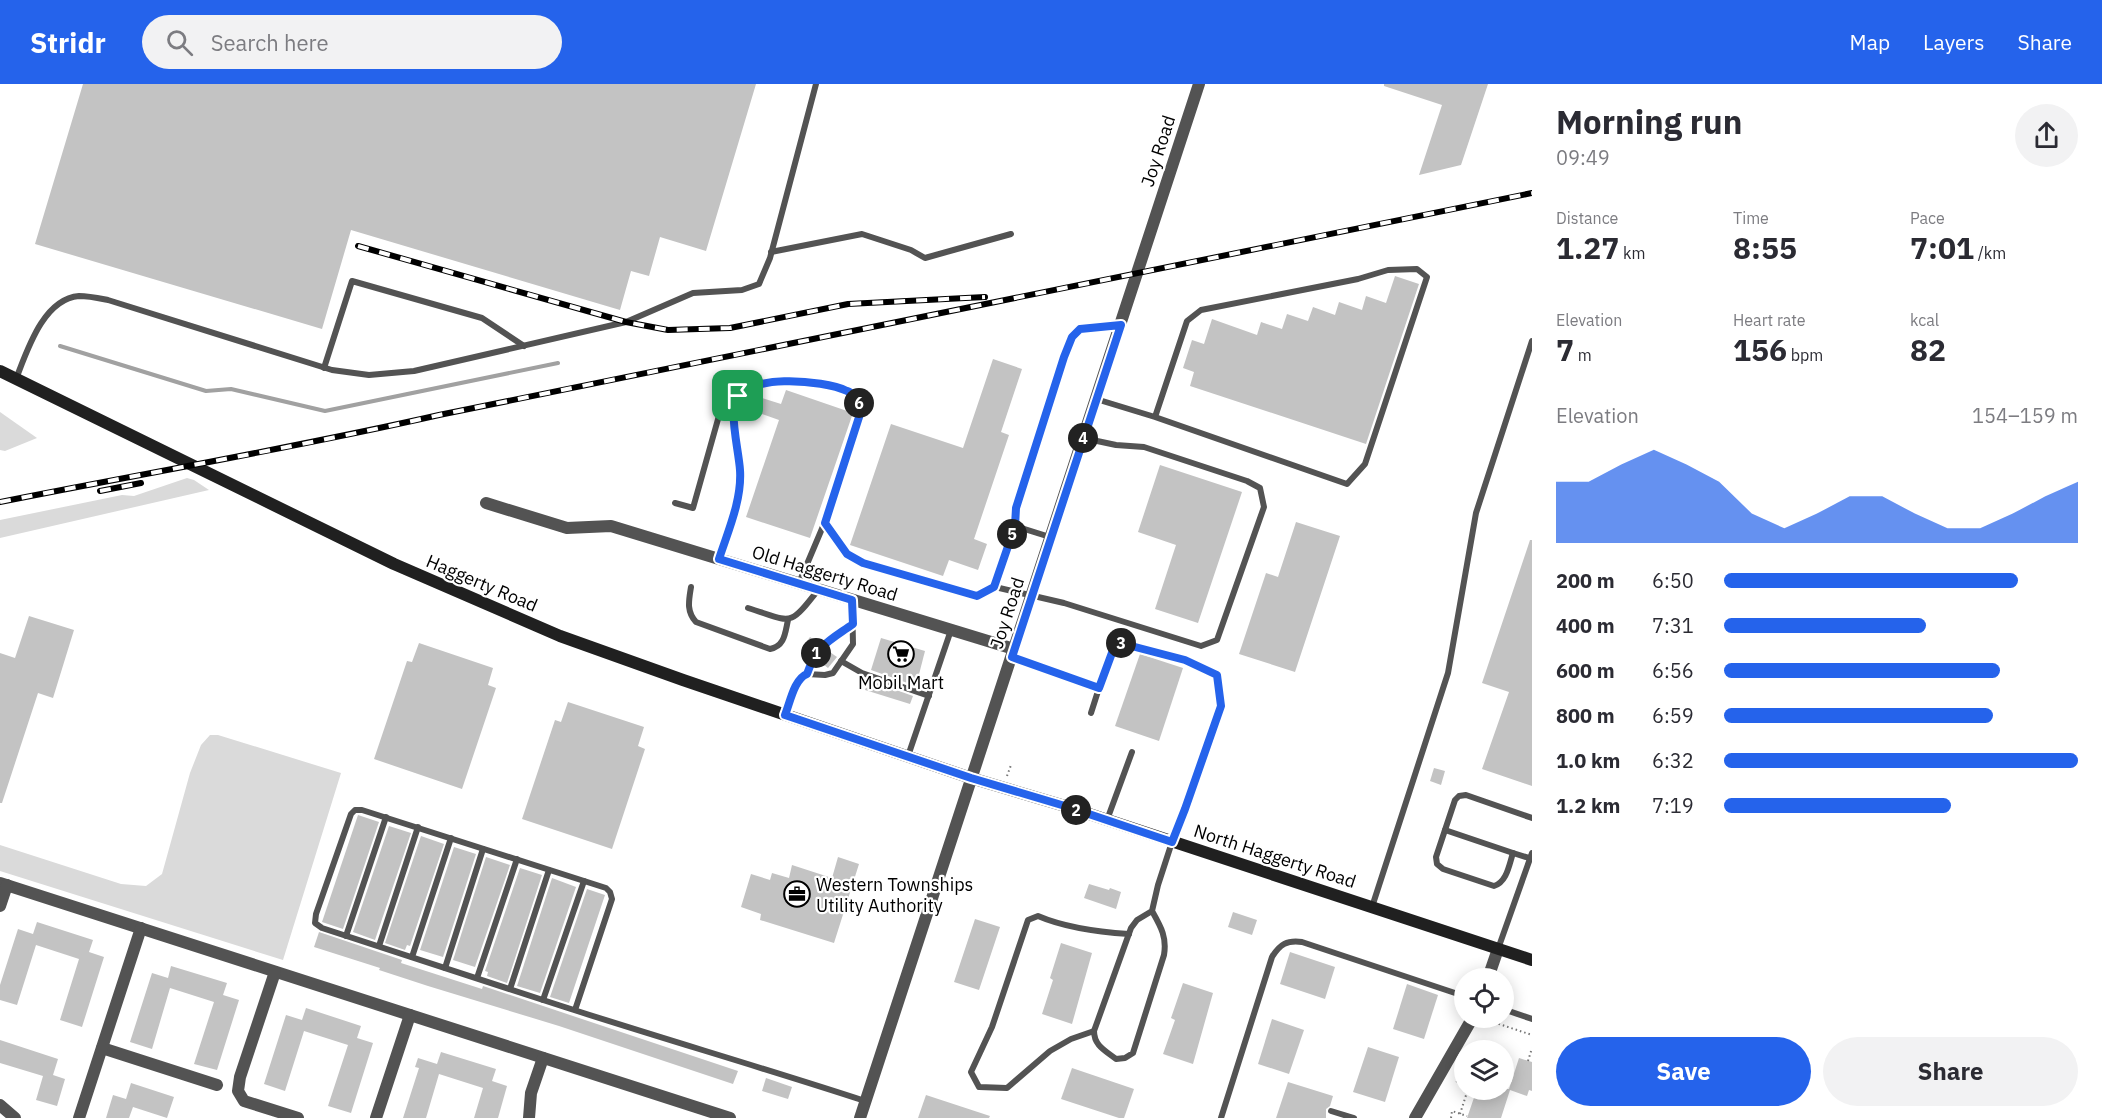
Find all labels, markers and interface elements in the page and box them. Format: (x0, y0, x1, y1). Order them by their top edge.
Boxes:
search box (142, 15, 562, 69)
text: Stridr (30, 24, 106, 61)
icon: search (163, 26, 196, 59)
text: Search here (211, 28, 329, 57)
text: Map (1850, 28, 1890, 56)
text: Layers (1923, 28, 1985, 56)
text: Share (2018, 28, 2072, 56)
text: Morning run (1556, 100, 1742, 143)
button: share (2015, 104, 2078, 167)
street label: Joy Road (1136, 112, 1180, 190)
text: 09:49 (1556, 144, 1610, 171)
text: Distance (1556, 208, 1618, 228)
text: Time (1733, 208, 1769, 228)
text: Pace (1910, 208, 1945, 228)
text: 1.27 (1556, 228, 1619, 267)
text: 8:55 (1733, 228, 1797, 267)
text: 7:01 (1910, 228, 1974, 267)
text: km (1619, 243, 1646, 263)
text: /km (1974, 243, 2006, 263)
text: Elevation (1556, 310, 1622, 330)
text: Heart rate (1733, 310, 1806, 330)
text: kcal (1910, 310, 1939, 330)
text: 7 (1556, 330, 1574, 369)
text: 156 (1733, 330, 1787, 369)
text: 82 (1910, 330, 1946, 369)
text: m (1574, 345, 1592, 365)
text: bpm (1787, 345, 1823, 365)
pin (712, 370, 763, 421)
icon: arrive (721, 379, 754, 412)
pin: 6 (844, 388, 874, 418)
text: 6 (854, 393, 864, 413)
text: Elevation (1556, 402, 1639, 429)
text: 154–159 m (1972, 402, 2078, 429)
pin: 4 (1068, 423, 1098, 453)
text: 4 (1078, 428, 1088, 448)
pin: 5 (997, 519, 1027, 549)
text: 5 (1007, 524, 1017, 544)
street label: Old Haggerty Road (749, 540, 901, 606)
street label: Haggerty Road (423, 549, 541, 617)
text: 200 m (1556, 567, 1615, 594)
text: 6:50 (1652, 567, 1694, 594)
street label: Joy Road (985, 574, 1029, 652)
text: 400 m (1556, 612, 1615, 639)
text: 7:31 (1652, 612, 1694, 639)
pin: 3 (1106, 628, 1136, 658)
text: 3 (1116, 633, 1126, 653)
pin: 1 (801, 638, 831, 668)
supermarket icon: Mobil Mart (886, 639, 916, 669)
text: 1 (811, 643, 821, 663)
text: 600 m (1556, 657, 1615, 684)
text: 6:56 (1652, 657, 1694, 684)
place label: Mobil Mart (858, 671, 944, 694)
text: 800 m (1556, 702, 1615, 729)
text: 6:59 (1652, 702, 1694, 729)
text: 1.0 km (1556, 747, 1620, 774)
text: 6:32 (1652, 747, 1694, 774)
text: 1.2 km (1556, 792, 1620, 819)
text: 7:19 (1652, 792, 1694, 819)
pin: 2 (1061, 795, 1091, 825)
text: 2 (1071, 800, 1081, 820)
street label: North Haggerty Road (1191, 819, 1359, 893)
place label: Western Townships Utility Authority (816, 873, 973, 917)
office icon: Western Townships Utility Authority (782, 879, 812, 909)
map controls (1454, 968, 1514, 1100)
button: locate (1454, 968, 1514, 1028)
button: Save (1556, 1037, 1811, 1106)
button: Share (1823, 1037, 2078, 1106)
button: layers (1454, 1040, 1514, 1100)

